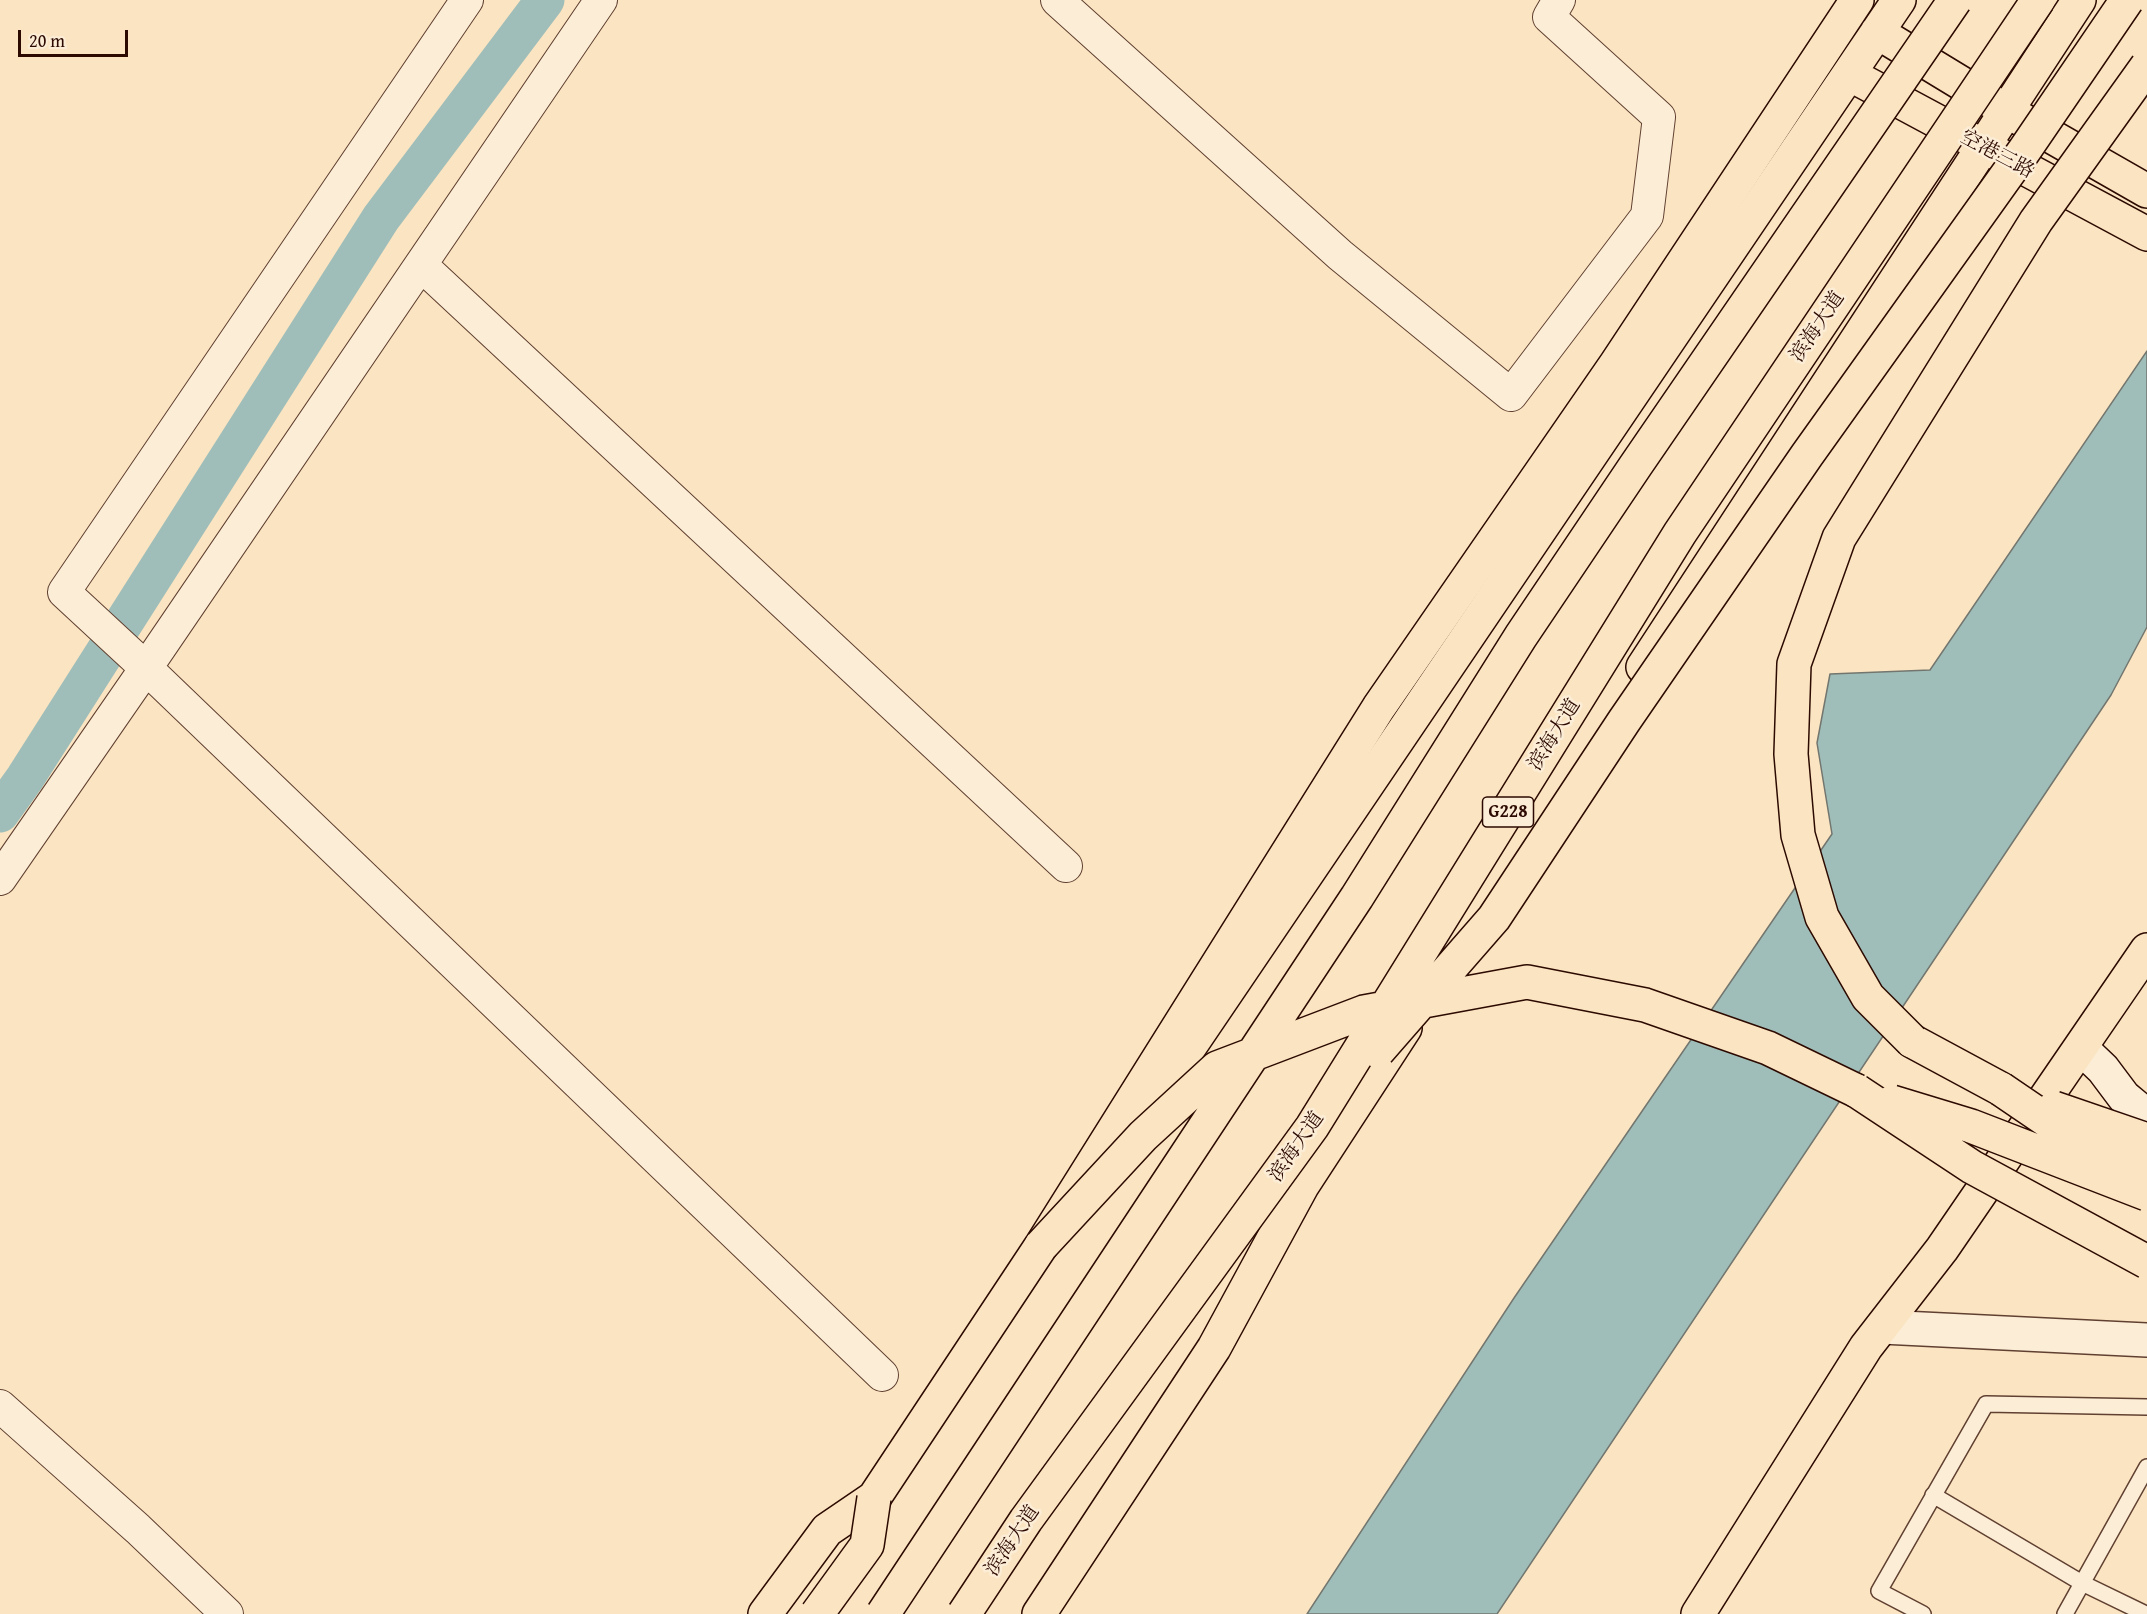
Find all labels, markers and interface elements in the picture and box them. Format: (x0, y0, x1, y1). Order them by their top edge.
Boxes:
scale bar (21, 18, 130, 56)
text: 20 m (29, 27, 65, 54)
street label: 空港三路 (1956, 126, 2038, 184)
street label: 滨海大道 (1786, 287, 1850, 367)
street label: 滨海大道 (1524, 695, 1586, 775)
road number: G228 (1482, 797, 1534, 827)
street label: 滨海大道 (1264, 1107, 1330, 1187)
street label: 滨海大道 (981, 1501, 1045, 1581)

